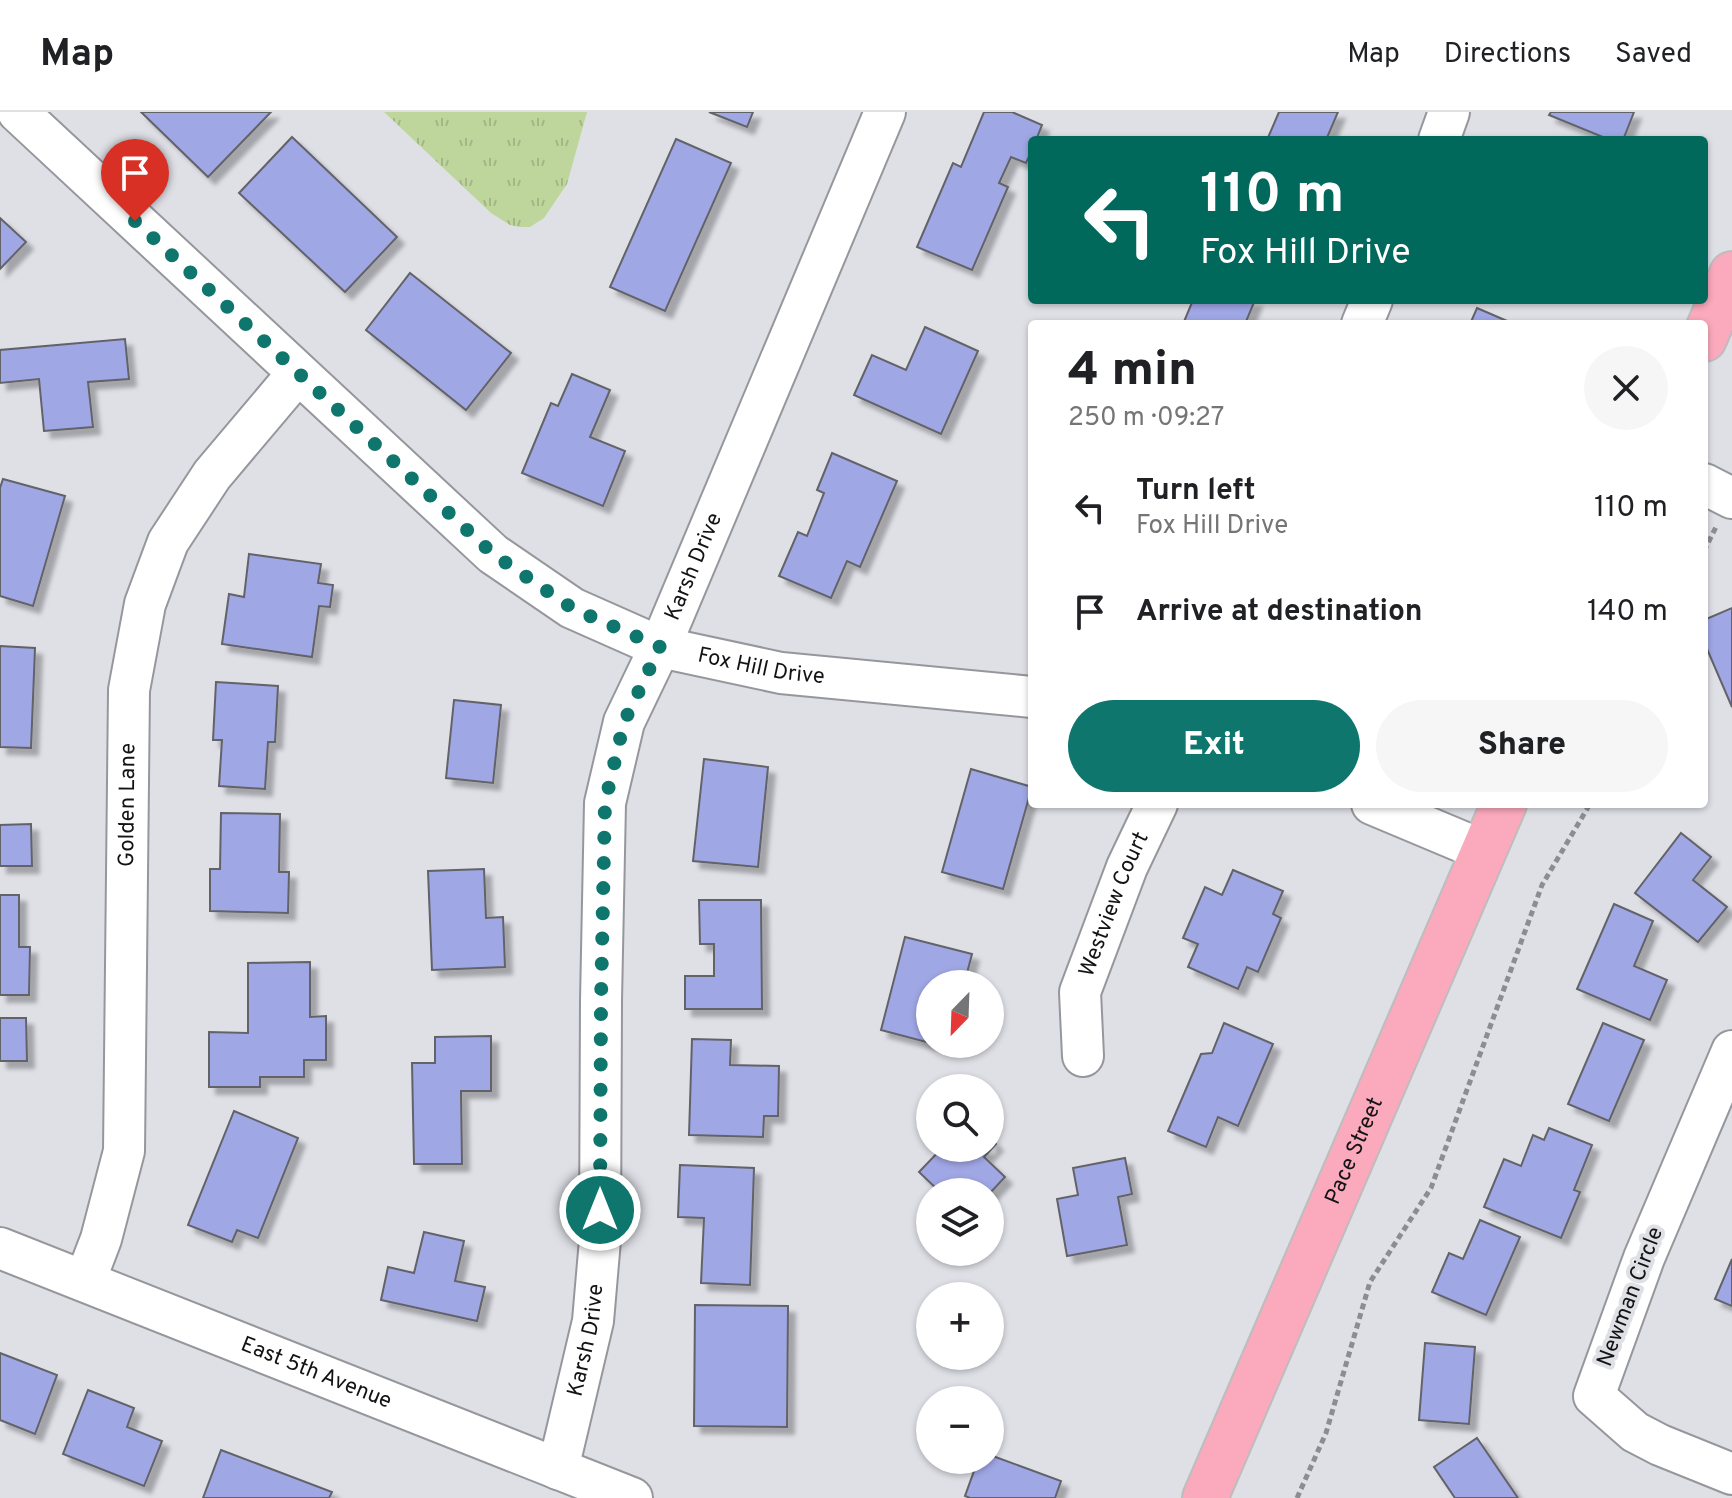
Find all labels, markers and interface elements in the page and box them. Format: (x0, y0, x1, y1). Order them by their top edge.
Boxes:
text: Map (40, 31, 114, 80)
text: Map (1347, 37, 1400, 73)
text: Directions (1444, 37, 1571, 73)
text: Saved (1615, 37, 1692, 73)
pin (101, 139, 169, 221)
icon: arrive (113, 151, 157, 195)
text: 110 m (1200, 162, 1345, 232)
icon: left (1068, 168, 1172, 272)
text: Fox Hill Drive (1200, 231, 1411, 277)
text: 4 min (1068, 342, 1197, 402)
button: close (1584, 346, 1668, 430)
text: 250 m · 09:27 (1068, 402, 1224, 435)
text: Turn left (1136, 473, 1256, 510)
icon: left (1068, 486, 1112, 530)
text: 110 m (1594, 490, 1668, 527)
street label: Karsh Drive (659, 509, 728, 625)
text: Fox Hill Drive (1136, 510, 1288, 543)
icon: arrive (1068, 590, 1112, 634)
text: Arrive at destination (1136, 594, 1422, 631)
text: 140 m (1587, 594, 1668, 631)
street label: Fox Hill Drive (695, 642, 826, 691)
button: Exit (1068, 700, 1360, 792)
button: Share (1376, 700, 1668, 792)
street label: Golden Lane (114, 743, 142, 867)
street label: Westview Court (1073, 828, 1155, 981)
north arrow (916, 970, 1004, 1058)
map controls (916, 970, 1004, 1474)
button: search (916, 1074, 1004, 1162)
street label: Pace Street (1320, 1093, 1390, 1209)
position arrow (558, 1168, 642, 1252)
button: layers (916, 1178, 1004, 1266)
street label: Newman Circle (1592, 1223, 1670, 1371)
button: + (916, 1282, 1004, 1370)
street label: Karsh Drive (562, 1283, 610, 1399)
street label: East 5th Avenue (237, 1331, 396, 1415)
button: − (916, 1386, 1004, 1474)

